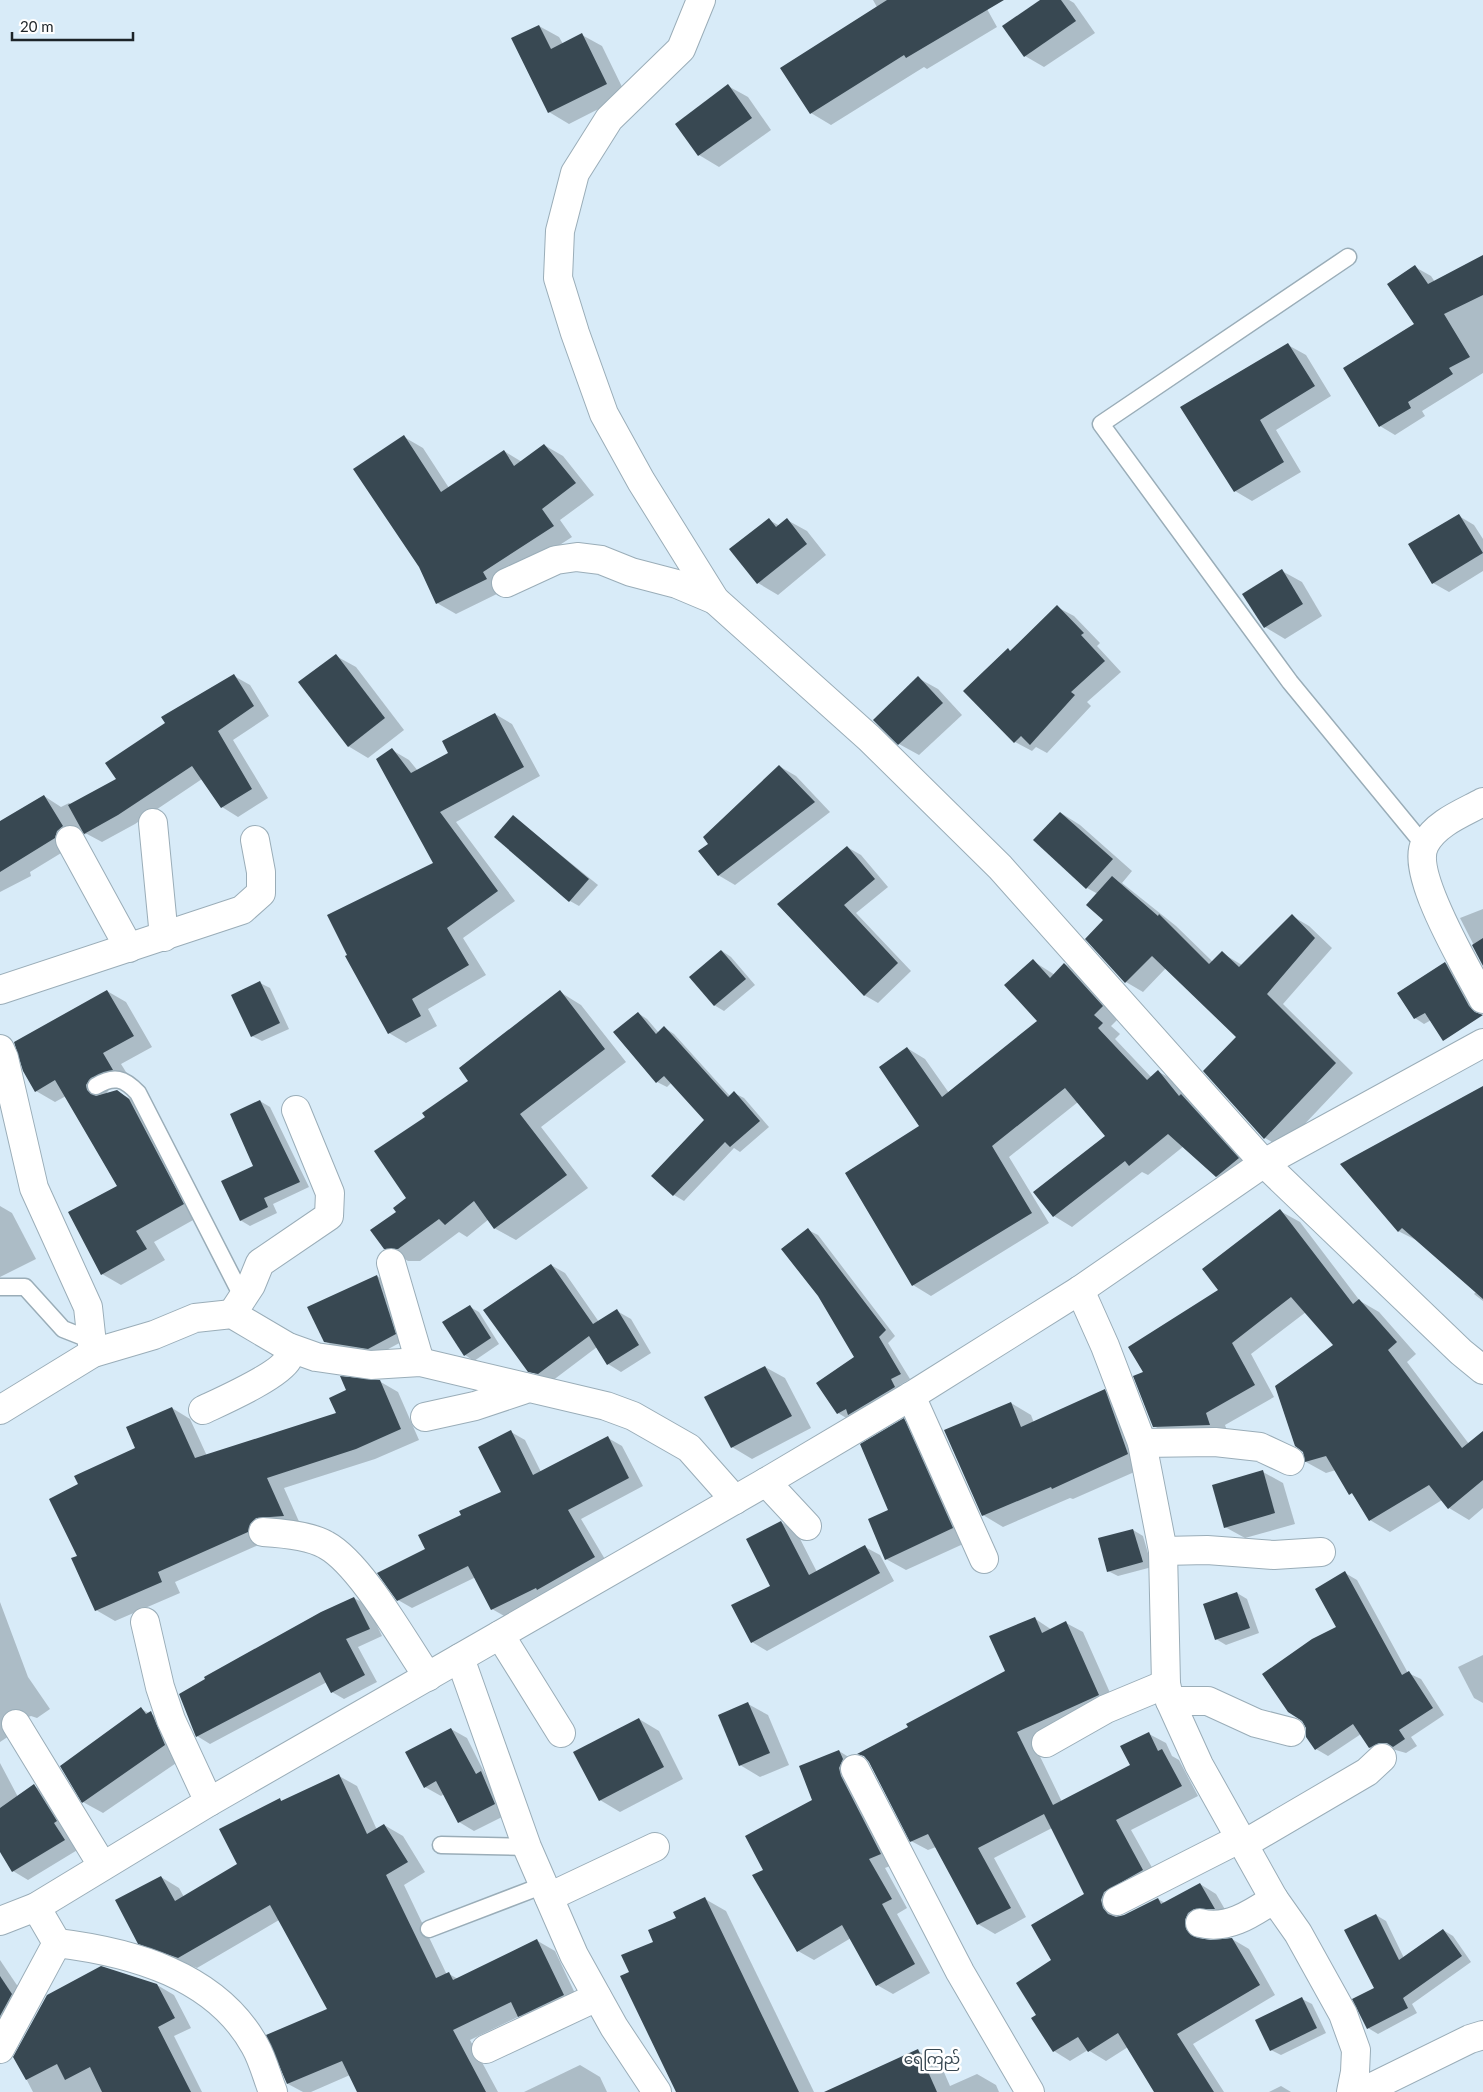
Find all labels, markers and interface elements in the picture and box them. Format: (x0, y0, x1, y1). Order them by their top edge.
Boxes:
scale bar (12, 10, 134, 42)
text: 20 m (20, 17, 54, 35)
district label: ရေကြည် (904, 2049, 960, 2071)

